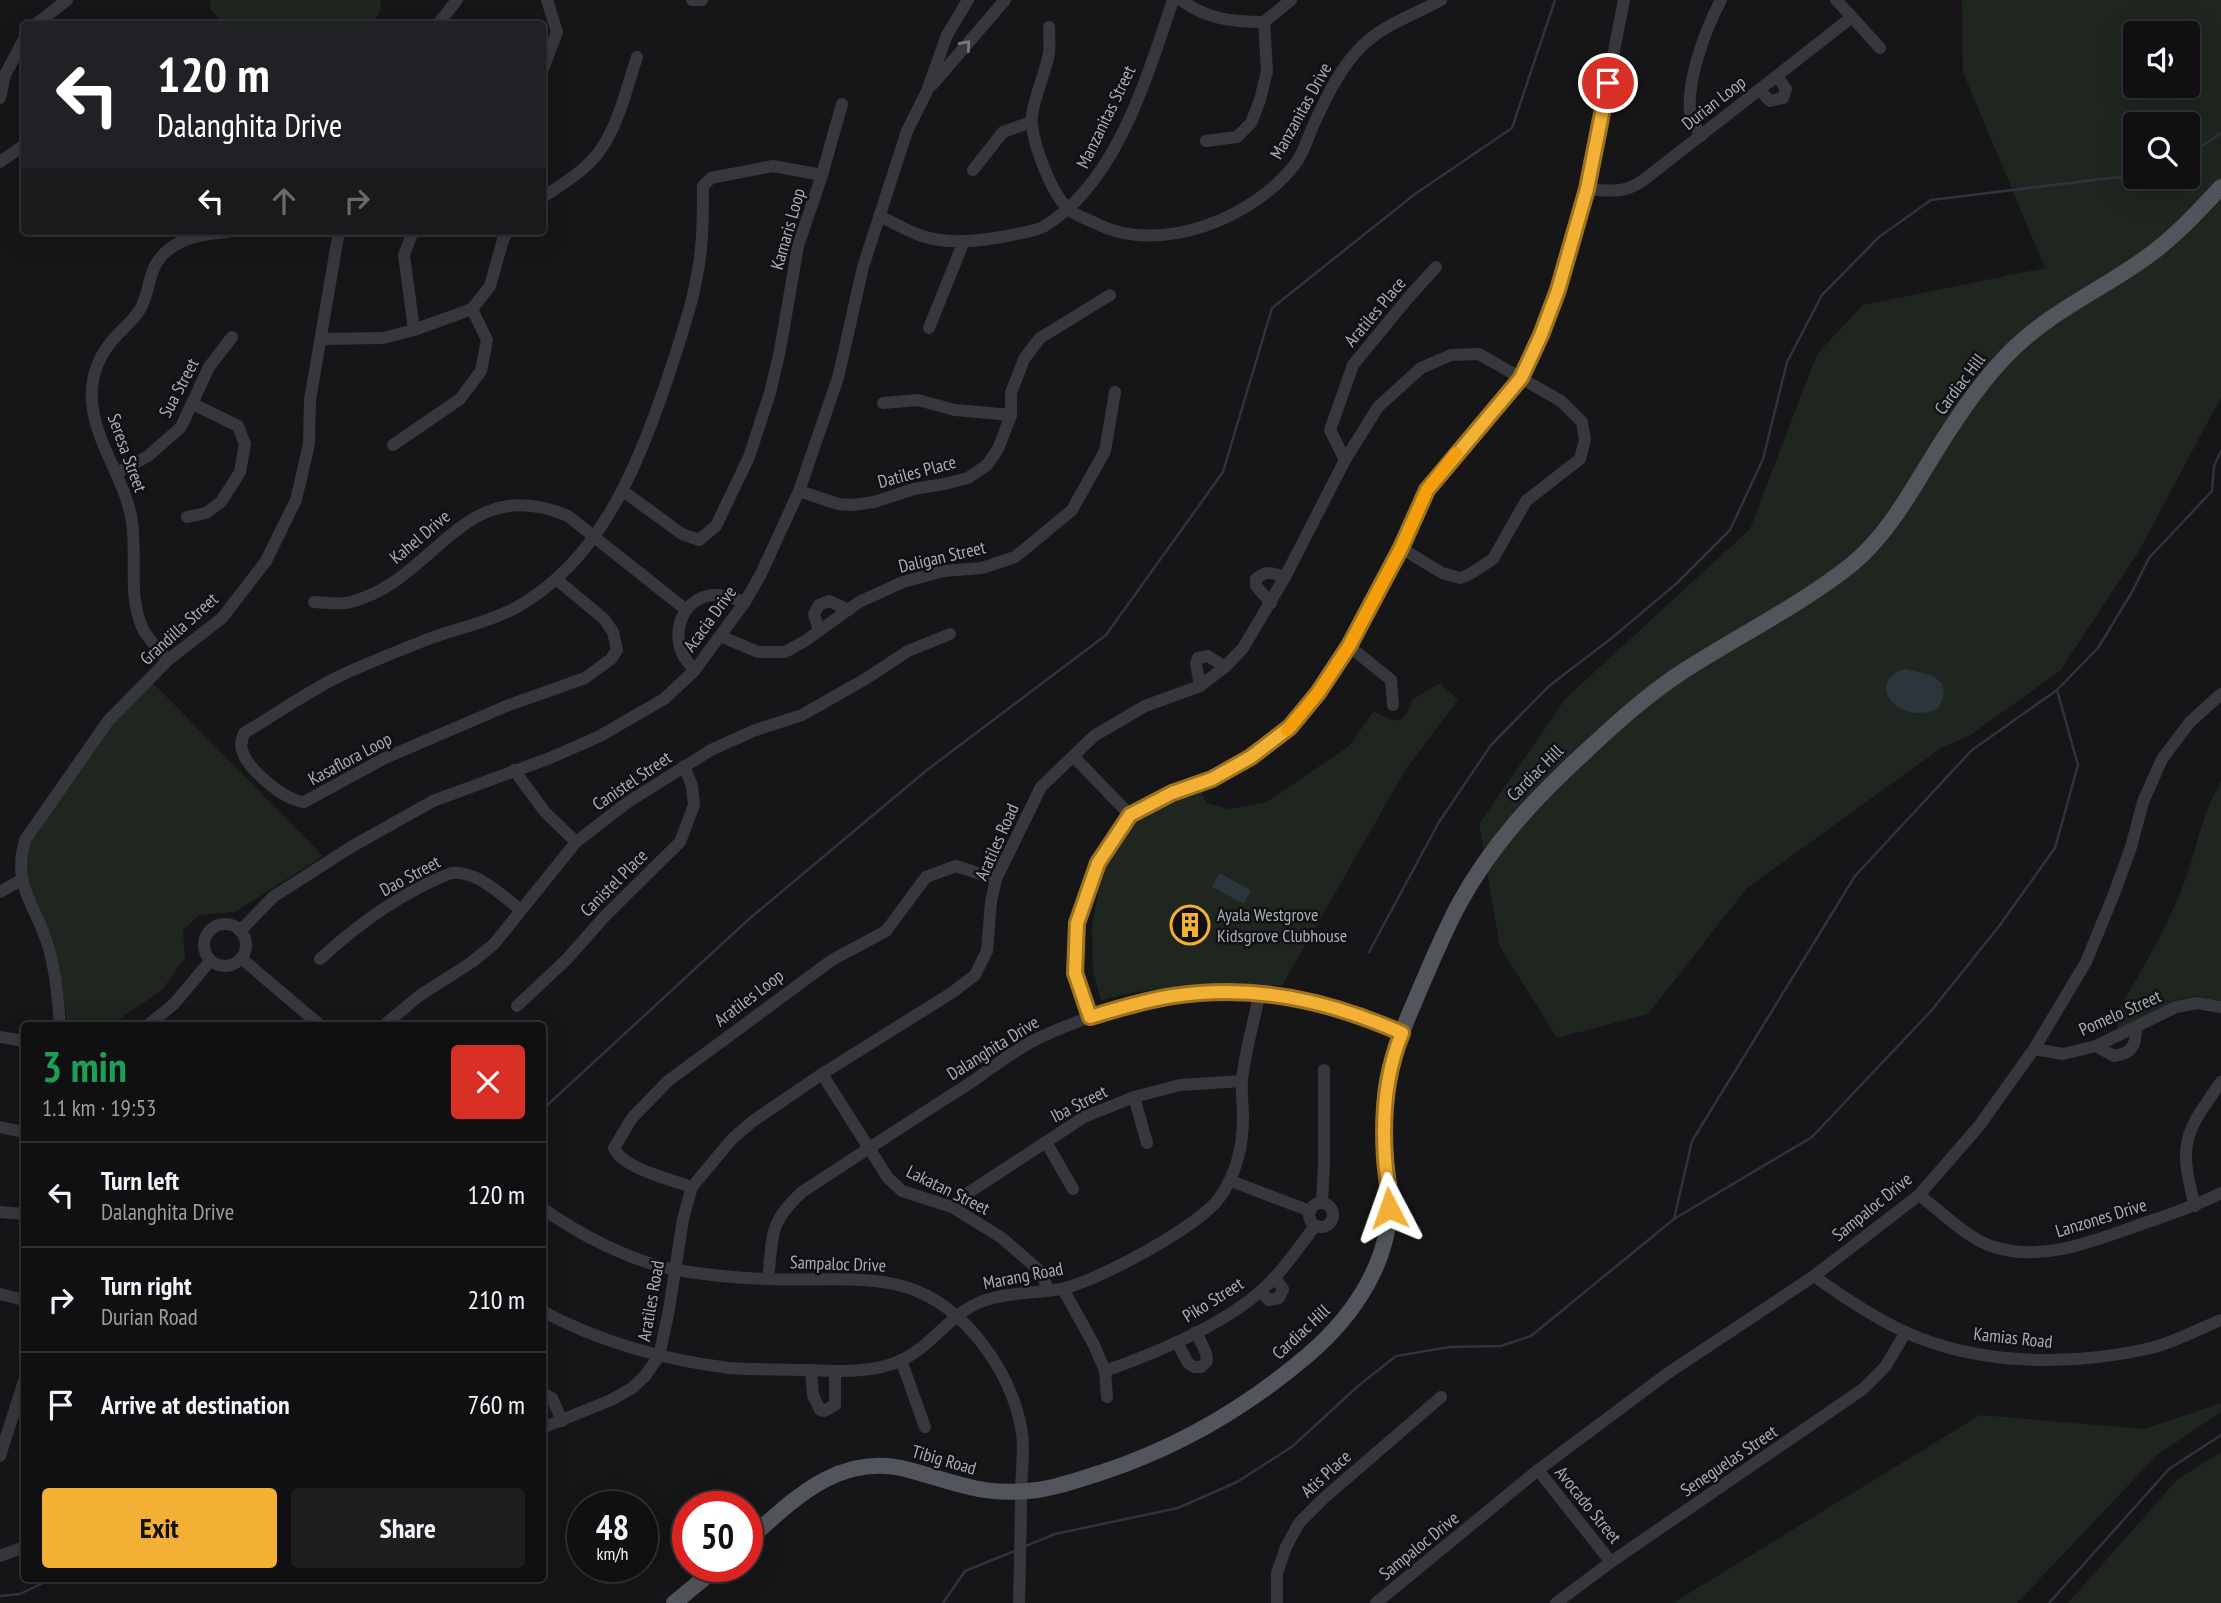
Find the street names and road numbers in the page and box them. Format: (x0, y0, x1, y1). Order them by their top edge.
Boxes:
street label: Manzanitas Drive (1265, 58, 1337, 163)
street label: Manzanitas Street (1071, 62, 1140, 172)
street label: Durian Loop (1677, 70, 1750, 135)
street label: Kamaris Loop (765, 185, 810, 272)
street label: Aratiles Place (1339, 272, 1410, 351)
street label: Cardiac Hill (1929, 348, 1991, 419)
street label: Sua Street (153, 354, 204, 421)
street label: Seresa Street (103, 410, 152, 495)
street label: Datiles Place (875, 450, 959, 493)
street label: Kahel Drive (385, 505, 455, 568)
street label: Daligan Street (896, 535, 988, 578)
street label: Acacia Drive (678, 581, 741, 656)
street label: Grandilla Street (135, 588, 223, 670)
street label: Kasaflora Loop (304, 727, 396, 790)
street label: Cardiac Hill (1501, 739, 1568, 806)
street label: Canistel Street (588, 746, 676, 815)
street label: Aratiles Road (969, 800, 1024, 884)
street label: Canistel Place (575, 844, 652, 921)
street label: Dao Street (375, 850, 444, 901)
street label: Aratiles Loop (709, 964, 788, 1031)
street label: Pomelo Street (2075, 984, 2165, 1041)
street label: Dalanghita Drive (942, 1010, 1043, 1085)
street label: Iba Street (1047, 1080, 1111, 1127)
street label: Lakatan Street (903, 1160, 994, 1220)
street label: Sampaloc Drive (1827, 1167, 1916, 1246)
street label: Lanzones Drive (2052, 1193, 2149, 1242)
street label: Sampaloc Drive (790, 1250, 886, 1277)
street label: Marang Road (981, 1256, 1065, 1295)
street label: Aratiles Road (632, 1259, 669, 1343)
street label: Piko Street (1178, 1272, 1248, 1327)
street label: Cardiac Hill (1267, 1299, 1335, 1364)
street label: Kamias Road (1972, 1322, 2054, 1353)
street label: Seneguelas Street (1676, 1420, 1782, 1501)
street label: Tibig Road (909, 1439, 979, 1480)
street label: Atis Place (1296, 1445, 1356, 1502)
street label: Avocado Street (1550, 1461, 1627, 1548)
street label: Sampaloc Drive (1374, 1506, 1463, 1585)

